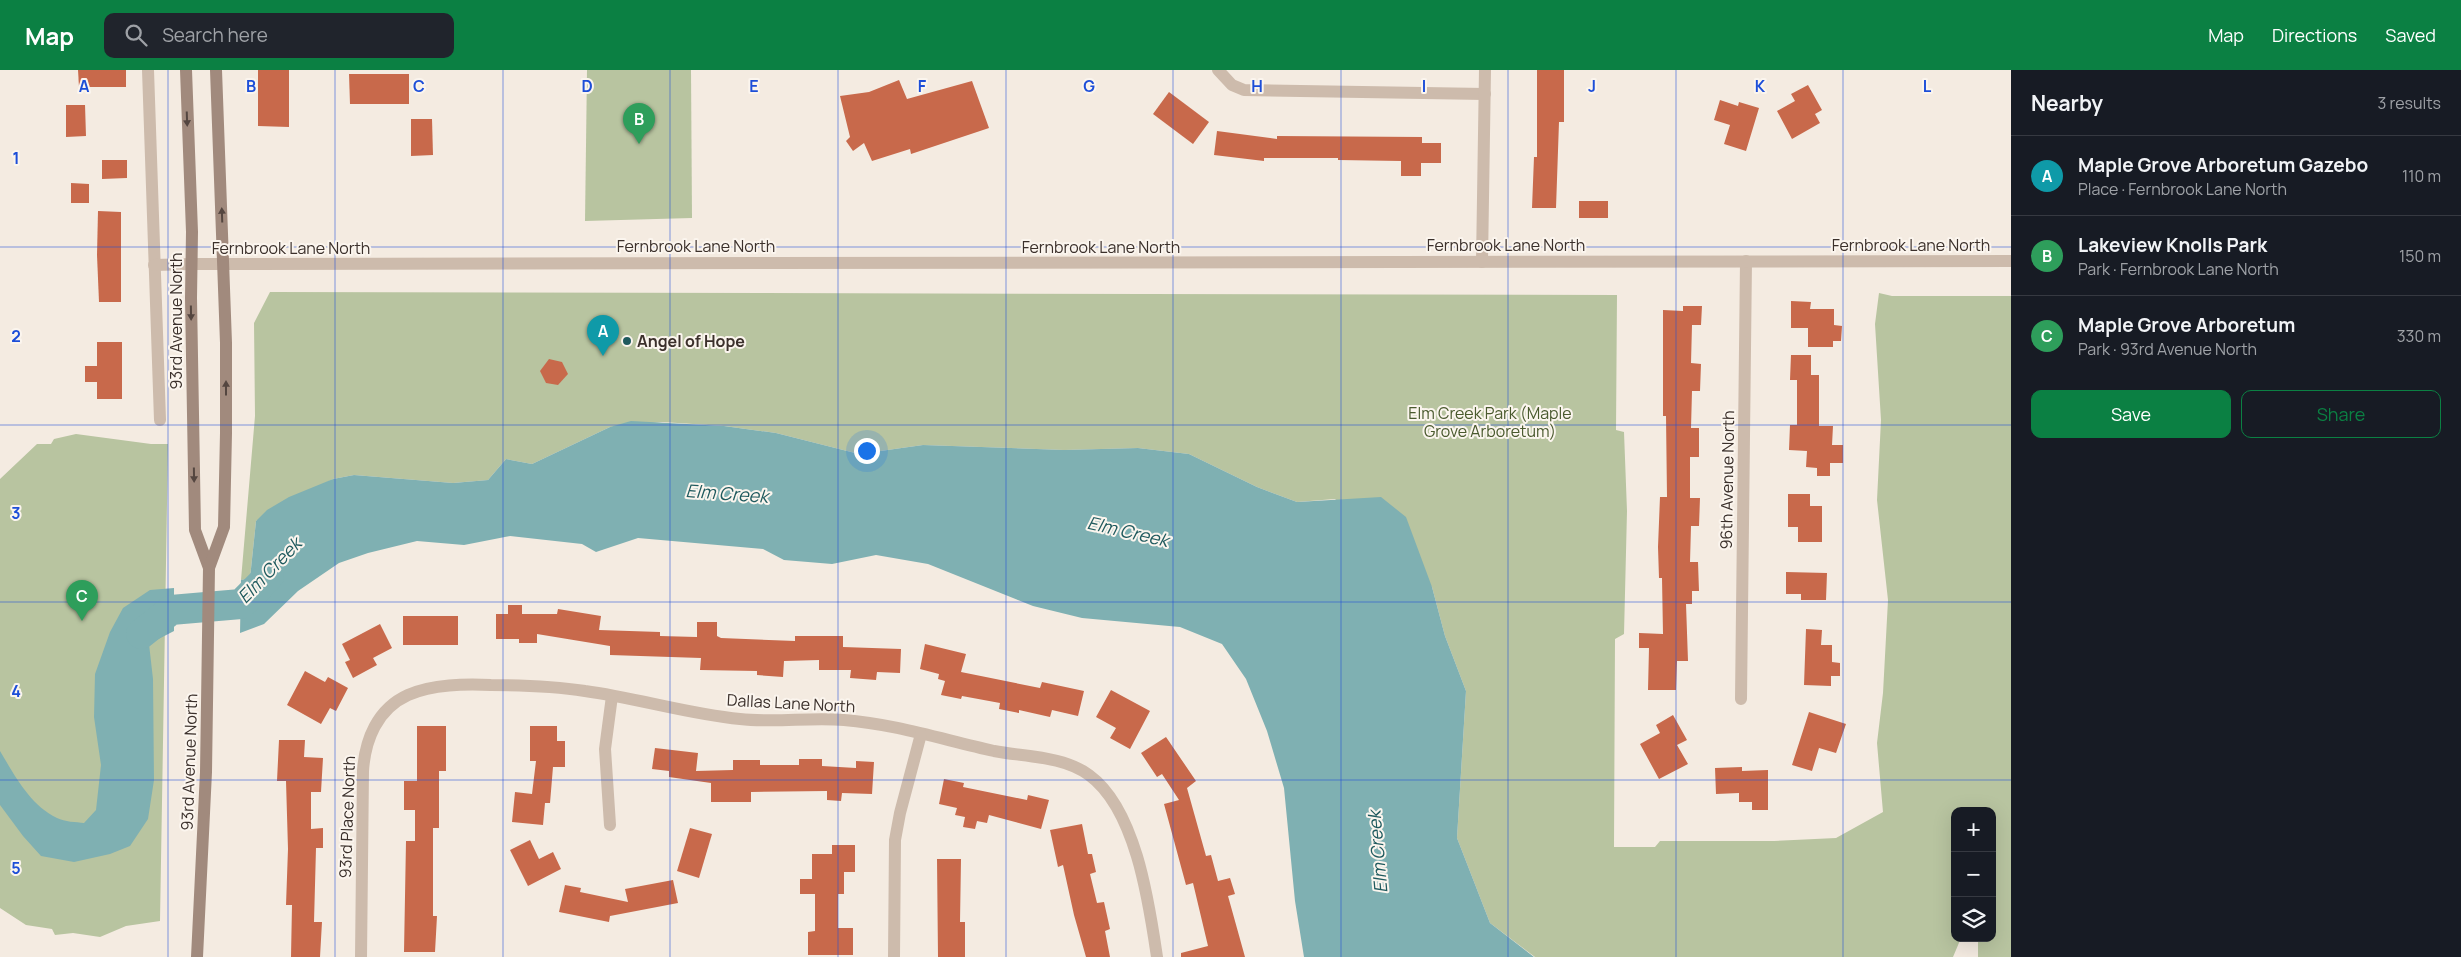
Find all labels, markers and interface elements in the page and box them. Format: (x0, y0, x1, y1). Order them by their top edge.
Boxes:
search box (104, 13, 454, 58)
text: Map (25, 19, 74, 52)
icon: search (122, 21, 150, 49)
text: Search here (162, 22, 268, 48)
text: Map (2208, 23, 2244, 47)
text: Directions (2272, 23, 2357, 47)
text: Saved (2385, 23, 2436, 47)
text: A (79, 75, 90, 97)
text: B (246, 75, 256, 97)
text: C (413, 75, 425, 97)
text: D (581, 75, 593, 97)
text: E (749, 75, 759, 97)
text: F (918, 75, 927, 97)
text: G (1083, 75, 1095, 97)
text: H (1251, 75, 1263, 97)
text: I (1422, 75, 1426, 97)
text: J (1588, 75, 1596, 97)
text: K (1755, 75, 1766, 97)
text: L (1923, 75, 1932, 97)
text: Nearby (2031, 89, 2103, 117)
text: 3 results (2378, 92, 2441, 114)
pin: B (623, 103, 655, 144)
one-way arrow (184, 111, 192, 127)
text: 1 (12, 147, 20, 169)
text: Maple Grove Arboretum Gazebo (2078, 152, 2368, 178)
text: A (2042, 165, 2052, 187)
text: 110 m (2402, 165, 2441, 187)
text: Place · Fernbrook Lane North (2078, 178, 2287, 200)
one-way arrow (217, 207, 225, 223)
text: Lakeview Knolls Park (2078, 232, 2267, 258)
street label: Fernbrook Lane North (1427, 234, 1585, 256)
street label: Fernbrook Lane North (1832, 234, 1990, 256)
street label: Fernbrook Lane North (617, 235, 775, 257)
street label: Fernbrook Lane North (1022, 236, 1180, 258)
street label: Fernbrook Lane North (212, 237, 370, 259)
text: B (2042, 245, 2052, 267)
text: 150 m (2399, 245, 2441, 267)
street label: 93rd Avenue North (165, 252, 187, 390)
text: Park · Fernbrook Lane North (2078, 258, 2279, 280)
one-way arrow (187, 305, 195, 321)
text: Maple Grove Arboretum (2078, 312, 2295, 338)
pin: A (587, 315, 619, 356)
text: 2 (11, 325, 21, 347)
text: C (2041, 325, 2053, 347)
text: 330 m (2397, 325, 2441, 347)
place label: Angel of Hope (637, 330, 745, 352)
marker: Angel of Hope (621, 335, 633, 347)
text: Park · 93rd Avenue North (2078, 338, 2257, 360)
one-way arrow (222, 379, 230, 395)
button: Save (2031, 390, 2231, 438)
button: Share (2241, 390, 2441, 438)
park label: Elm Creek Park (Maple Grove Arboretum) (1408, 402, 1572, 442)
street label: 96th Avenue North (1715, 410, 1739, 550)
your location (854, 438, 880, 464)
one-way arrow (190, 468, 198, 484)
water label: Elm Creek (685, 478, 772, 508)
text: 3 (11, 502, 21, 524)
water label: Elm Creek (1085, 510, 1174, 553)
water label: Elm Creek (232, 530, 308, 608)
pin: C (66, 580, 98, 621)
text: 4 (11, 680, 21, 702)
street label: Dallas Lane North (726, 689, 856, 717)
street label: 93rd Avenue North (176, 693, 202, 831)
street label: 93rd Place North (334, 755, 360, 879)
water label: Elm Creek (1361, 807, 1393, 894)
map controls (1951, 807, 1996, 942)
button: + (1951, 807, 1996, 852)
button: − (1951, 852, 1996, 897)
text: 5 (11, 857, 21, 879)
button: layers (1951, 897, 1996, 942)

